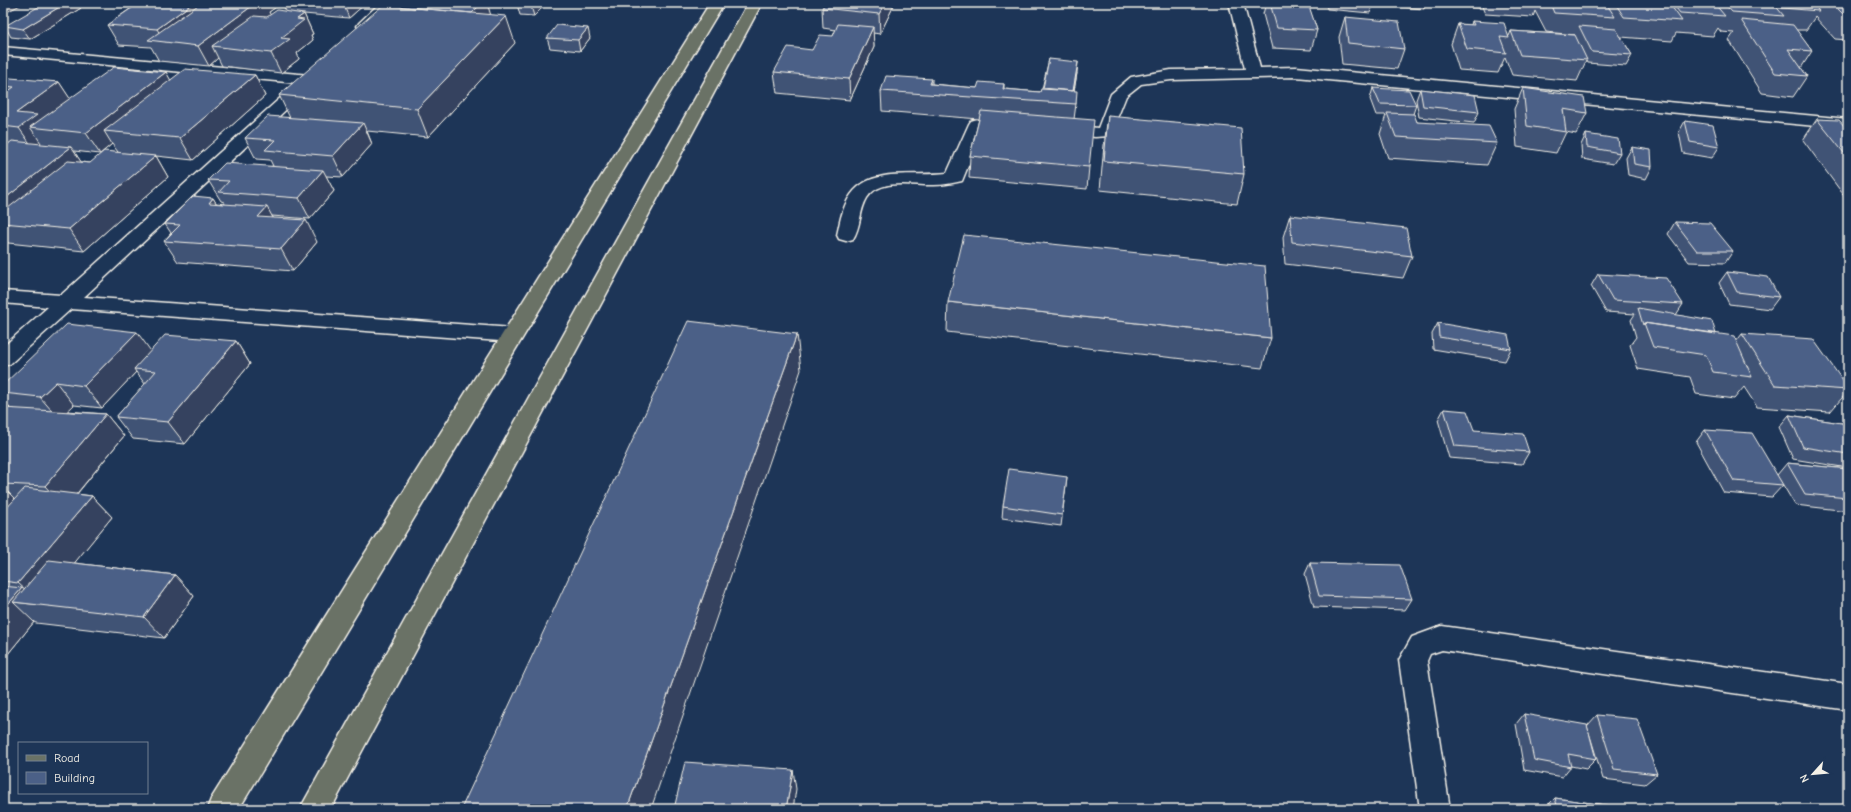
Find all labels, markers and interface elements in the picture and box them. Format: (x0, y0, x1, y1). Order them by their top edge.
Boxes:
legend (18, 742, 148, 794)
text: Road (54, 751, 80, 765)
north arrow (1793, 754, 1833, 794)
text: Building (54, 771, 95, 785)
text: N (1797, 772, 1812, 784)

